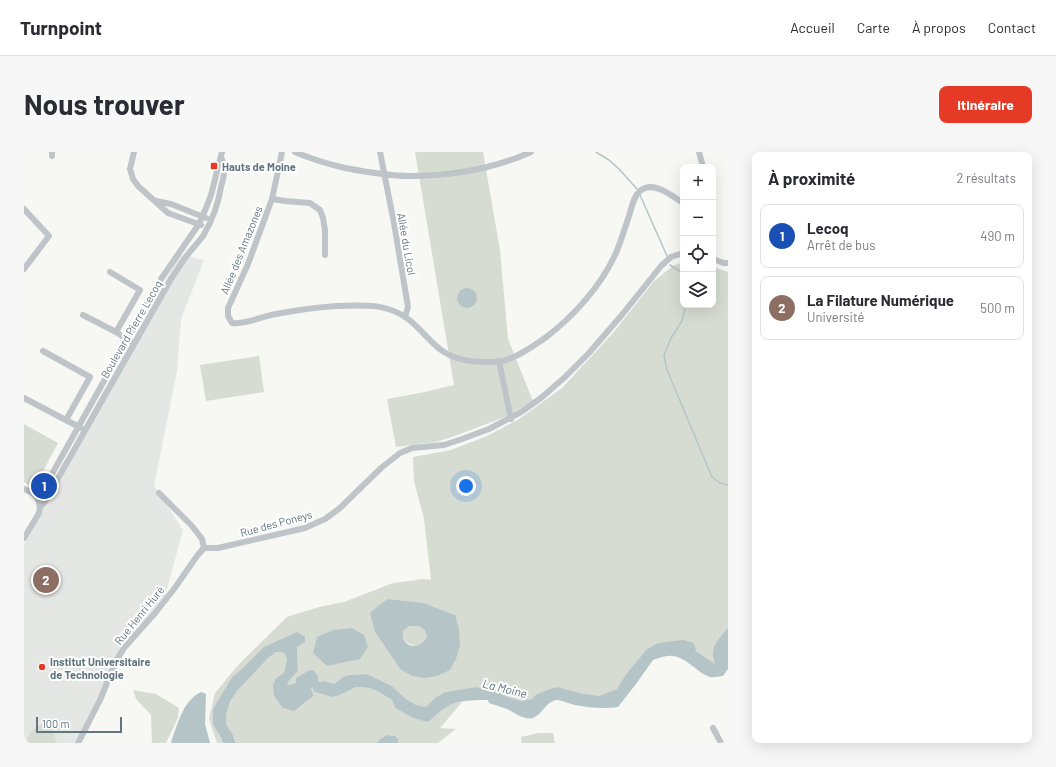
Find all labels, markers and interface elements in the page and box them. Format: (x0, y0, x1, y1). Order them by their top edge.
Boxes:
text: Turnpoint (20, 16, 102, 39)
text: Accueil (790, 19, 835, 36)
text: Carte (857, 19, 890, 36)
text: À propos (912, 19, 966, 36)
text: Contact (988, 19, 1036, 36)
button: Itinéraire (939, 86, 1032, 123)
text: Nous trouver (24, 87, 185, 121)
place label: Hauts de Moine (222, 160, 296, 173)
marker: Hauts de Moine (209, 161, 219, 171)
map controls (680, 164, 716, 308)
button: + (680, 164, 716, 200)
text: À proximité (768, 168, 855, 188)
text: 2 résultats (956, 170, 1016, 186)
button: − (680, 200, 716, 236)
street label: Allée des Amazones (217, 204, 265, 296)
street label: Allée du Licol (395, 212, 419, 276)
text: Lecoq (807, 219, 849, 237)
text: 1 (780, 228, 784, 244)
text: 490 m (980, 228, 1015, 244)
button: locate (680, 236, 716, 272)
text: Arrêt de bus (807, 237, 875, 253)
button: layers (680, 272, 716, 308)
street label: Boulevard Pierre Lecoq (98, 278, 164, 380)
text: La Filature Numérique (807, 291, 954, 309)
text: 2 (778, 300, 786, 316)
text: 500 m (980, 300, 1015, 316)
text: Université (807, 309, 864, 325)
pin: 1 (31, 471, 57, 501)
your location (456, 476, 476, 496)
street label: Rue des Poneys (239, 507, 313, 539)
pin: 2 (33, 565, 59, 595)
street label: Rue Henri Huré (111, 583, 167, 647)
place label: Institut Universitaire de Technologie (50, 655, 150, 681)
marker: Institut Universitaire de Technologie (37, 662, 47, 672)
water label: La Moine (481, 676, 529, 700)
scale bar (36, 715, 122, 734)
text: 100 m (42, 717, 70, 730)

